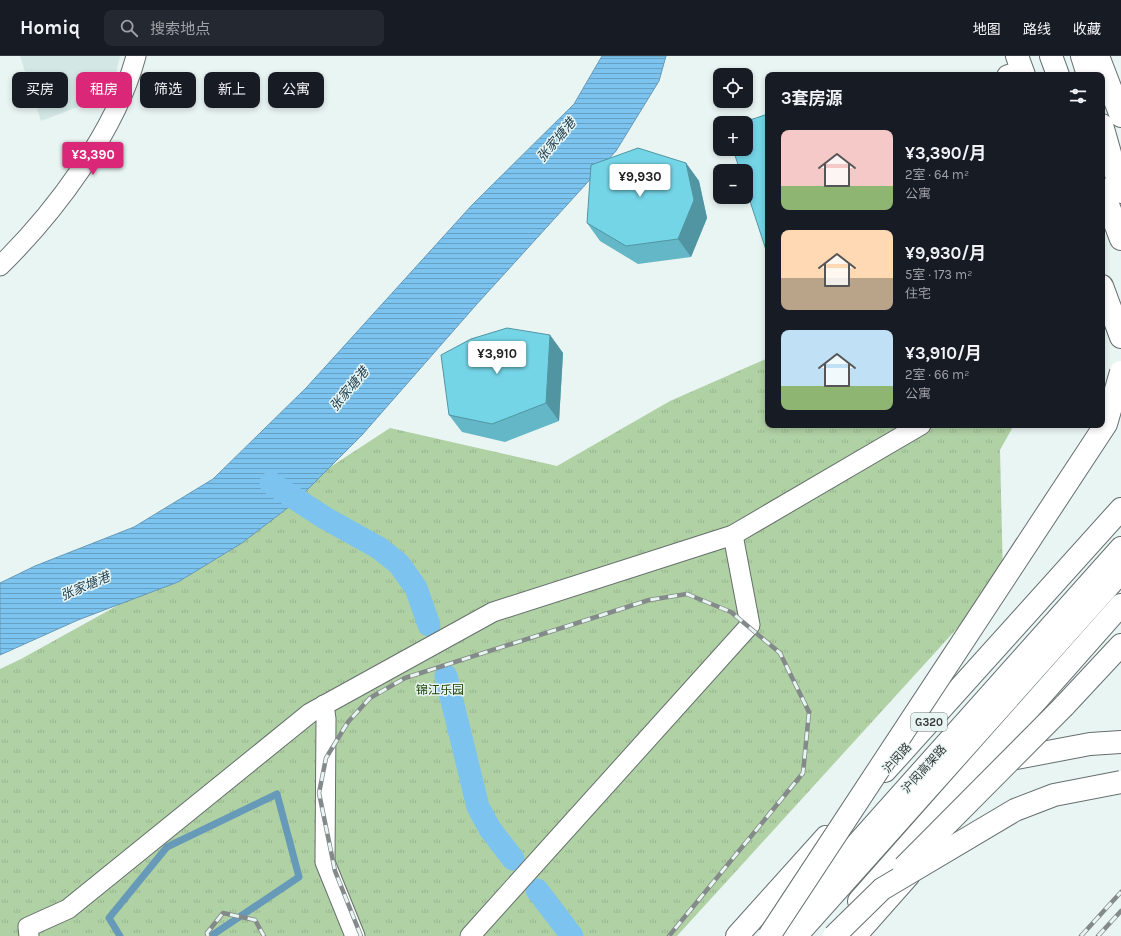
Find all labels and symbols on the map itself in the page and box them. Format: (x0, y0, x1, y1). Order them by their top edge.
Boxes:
water label: 张家塘港 (534, 114, 580, 165)
pin: ¥3,390 (60, 142, 126, 176)
pin: ¥9,930 (607, 164, 673, 198)
pin: ¥3,910 (464, 341, 530, 375)
water label: 张家塘港 (327, 363, 373, 414)
water label: 张家塘港 (58, 568, 114, 603)
park label: 锦江乐园 (416, 683, 464, 697)
road number: G320 (911, 713, 947, 731)
street label: 沪闵路 (880, 740, 914, 776)
street label: 沪闵高架路 (899, 742, 949, 796)

